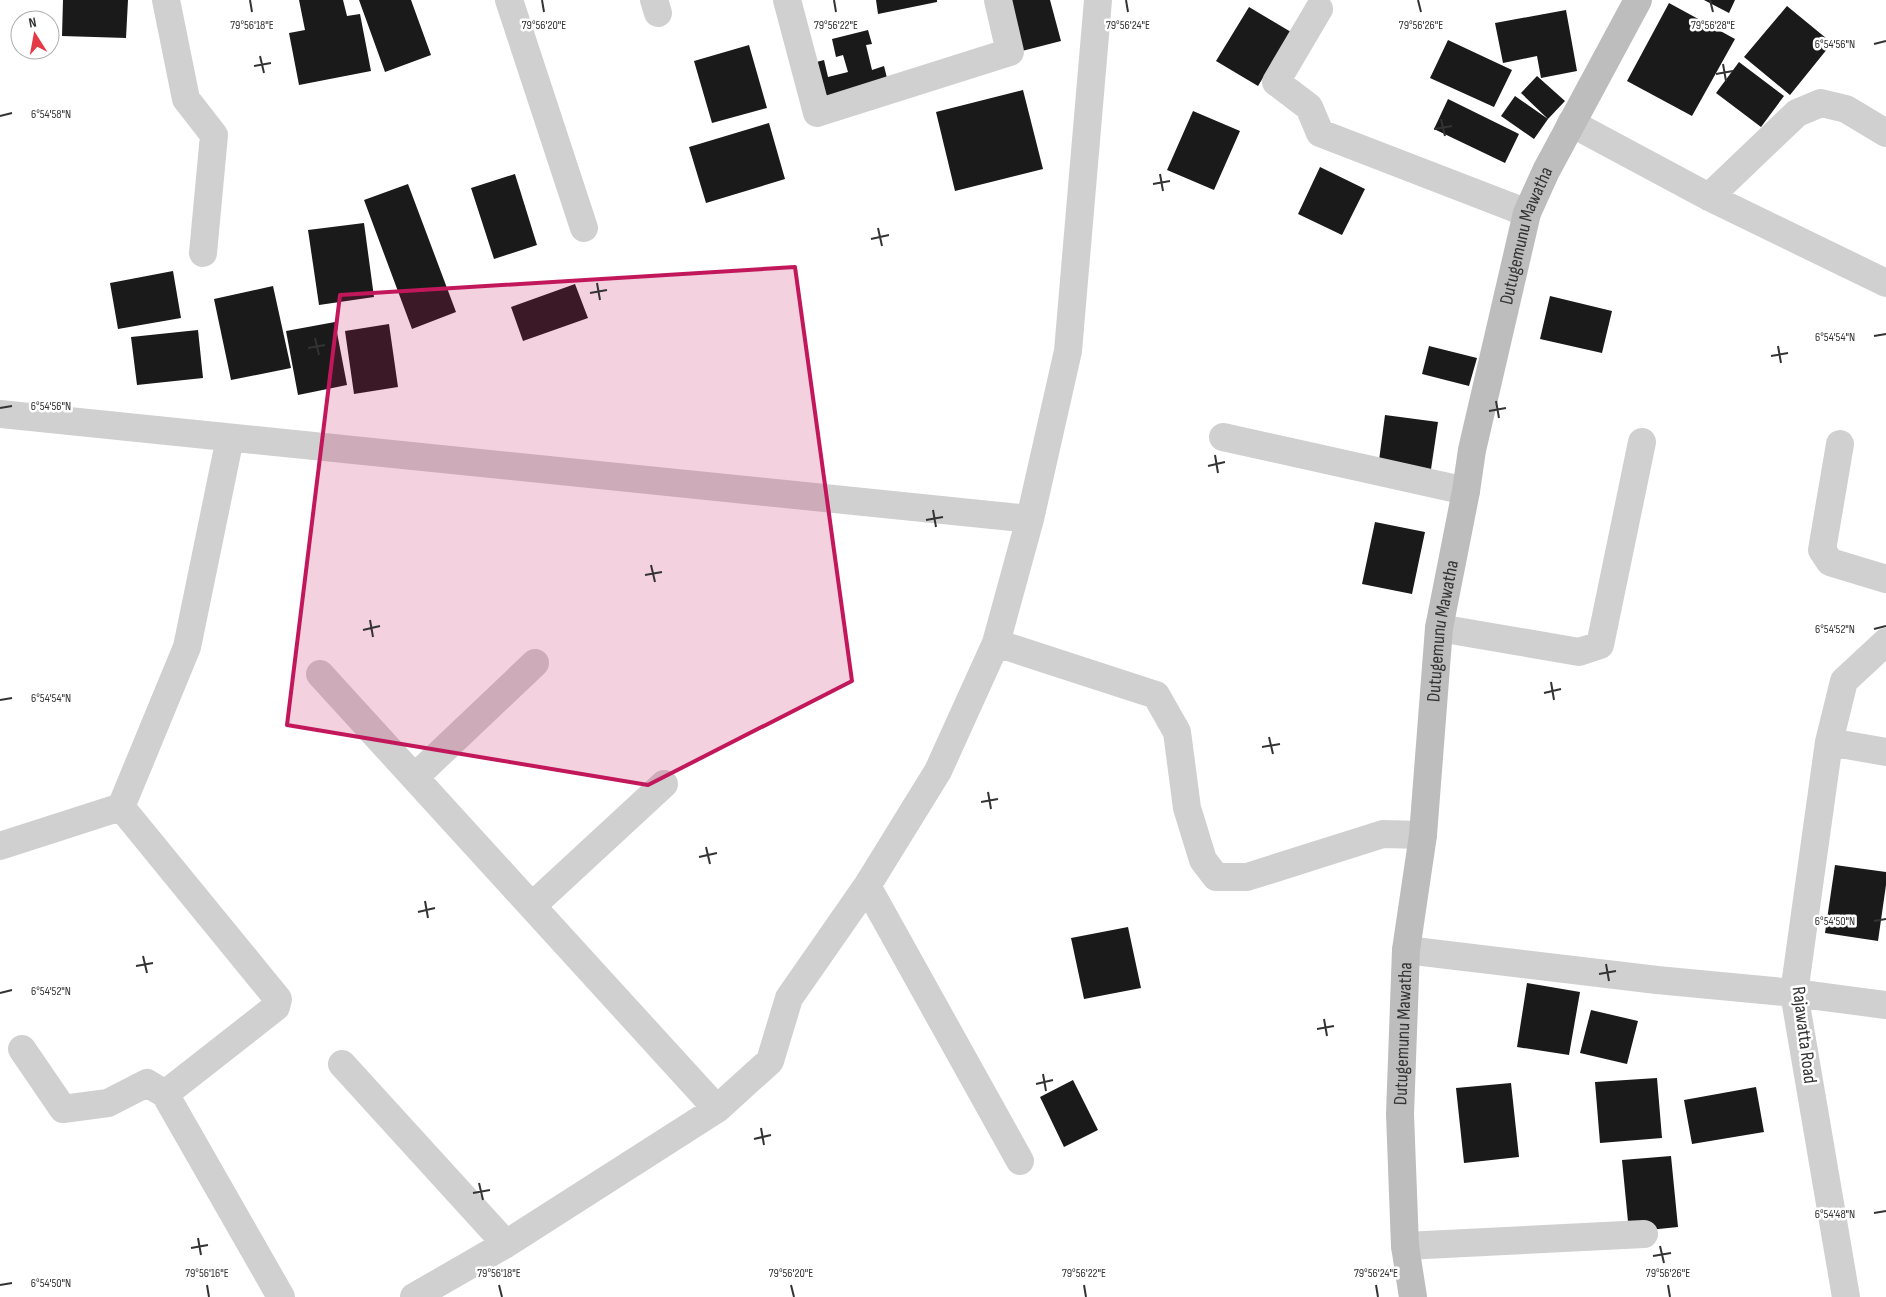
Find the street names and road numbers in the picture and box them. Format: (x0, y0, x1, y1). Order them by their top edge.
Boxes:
street label: Dutugemunu Mawatha (1495, 163, 1558, 307)
street label: Dutugemunu Mawatha (1422, 558, 1464, 703)
street label: Dutugemunu Mawatha (1389, 962, 1417, 1106)
street label: Rajawatta Road (1787, 985, 1821, 1085)

